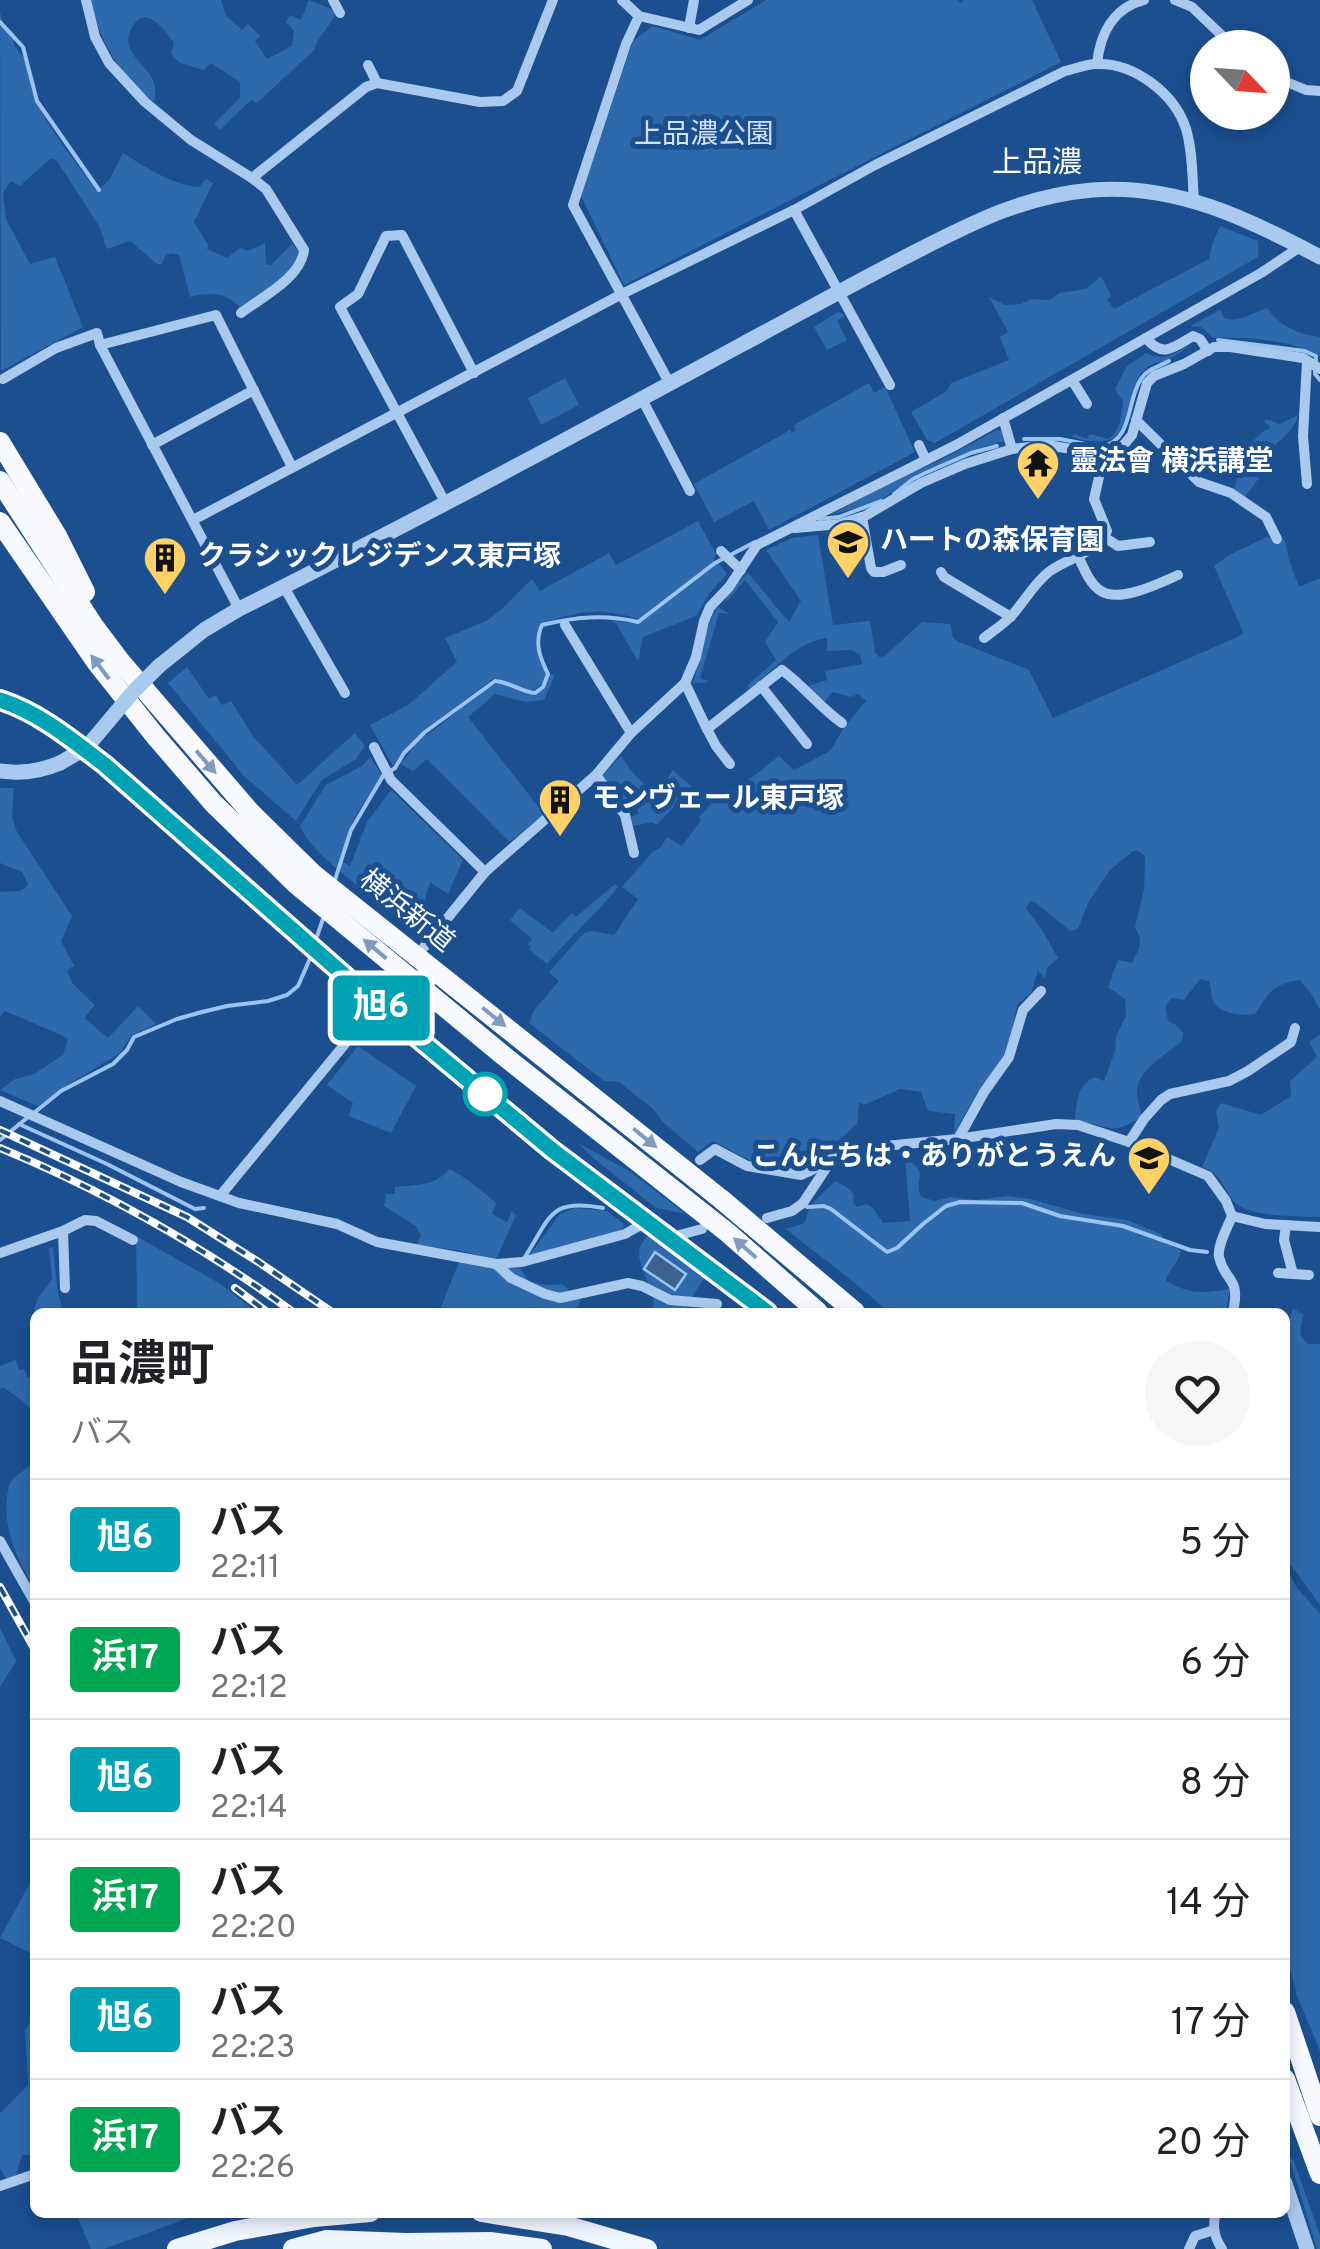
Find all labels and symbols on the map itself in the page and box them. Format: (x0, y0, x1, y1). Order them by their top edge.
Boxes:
north arrow (1190, 30, 1290, 130)
park label: 上品濃公園 (634, 118, 774, 154)
district label: 上品濃 (992, 146, 1082, 183)
temple icon: 靈法會 横浜講堂 (1015, 440, 1061, 501)
place label: 靈法會 横浜講堂 (1070, 445, 1273, 481)
school or university icon: ハートの森保育園 (825, 519, 871, 580)
place label: ハートの森保育園 (880, 524, 1104, 560)
building icon: クラシックレジデンス東戸塚 (142, 535, 188, 596)
place label: クラシックレジデンス東戸塚 (198, 540, 561, 576)
one-way arrow (91, 654, 111, 680)
one-way arrow (194, 749, 216, 774)
building icon: モンヴェール東戸塚 (537, 777, 583, 838)
place label: モンヴェール東戸塚 (592, 782, 844, 818)
street label: 横浜新道 (351, 863, 461, 961)
one-way arrow (362, 939, 387, 960)
line badge: 旭6 (336, 976, 426, 1040)
one-way arrow (481, 1006, 506, 1027)
unlabelled marker (464, 1073, 506, 1115)
one-way arrow (632, 1127, 657, 1148)
school or university icon: こんにちは・ありがとうえん (1126, 1135, 1172, 1196)
place label: こんにちは・ありがとうえん (752, 1140, 1116, 1176)
one-way arrow (733, 1237, 758, 1259)

